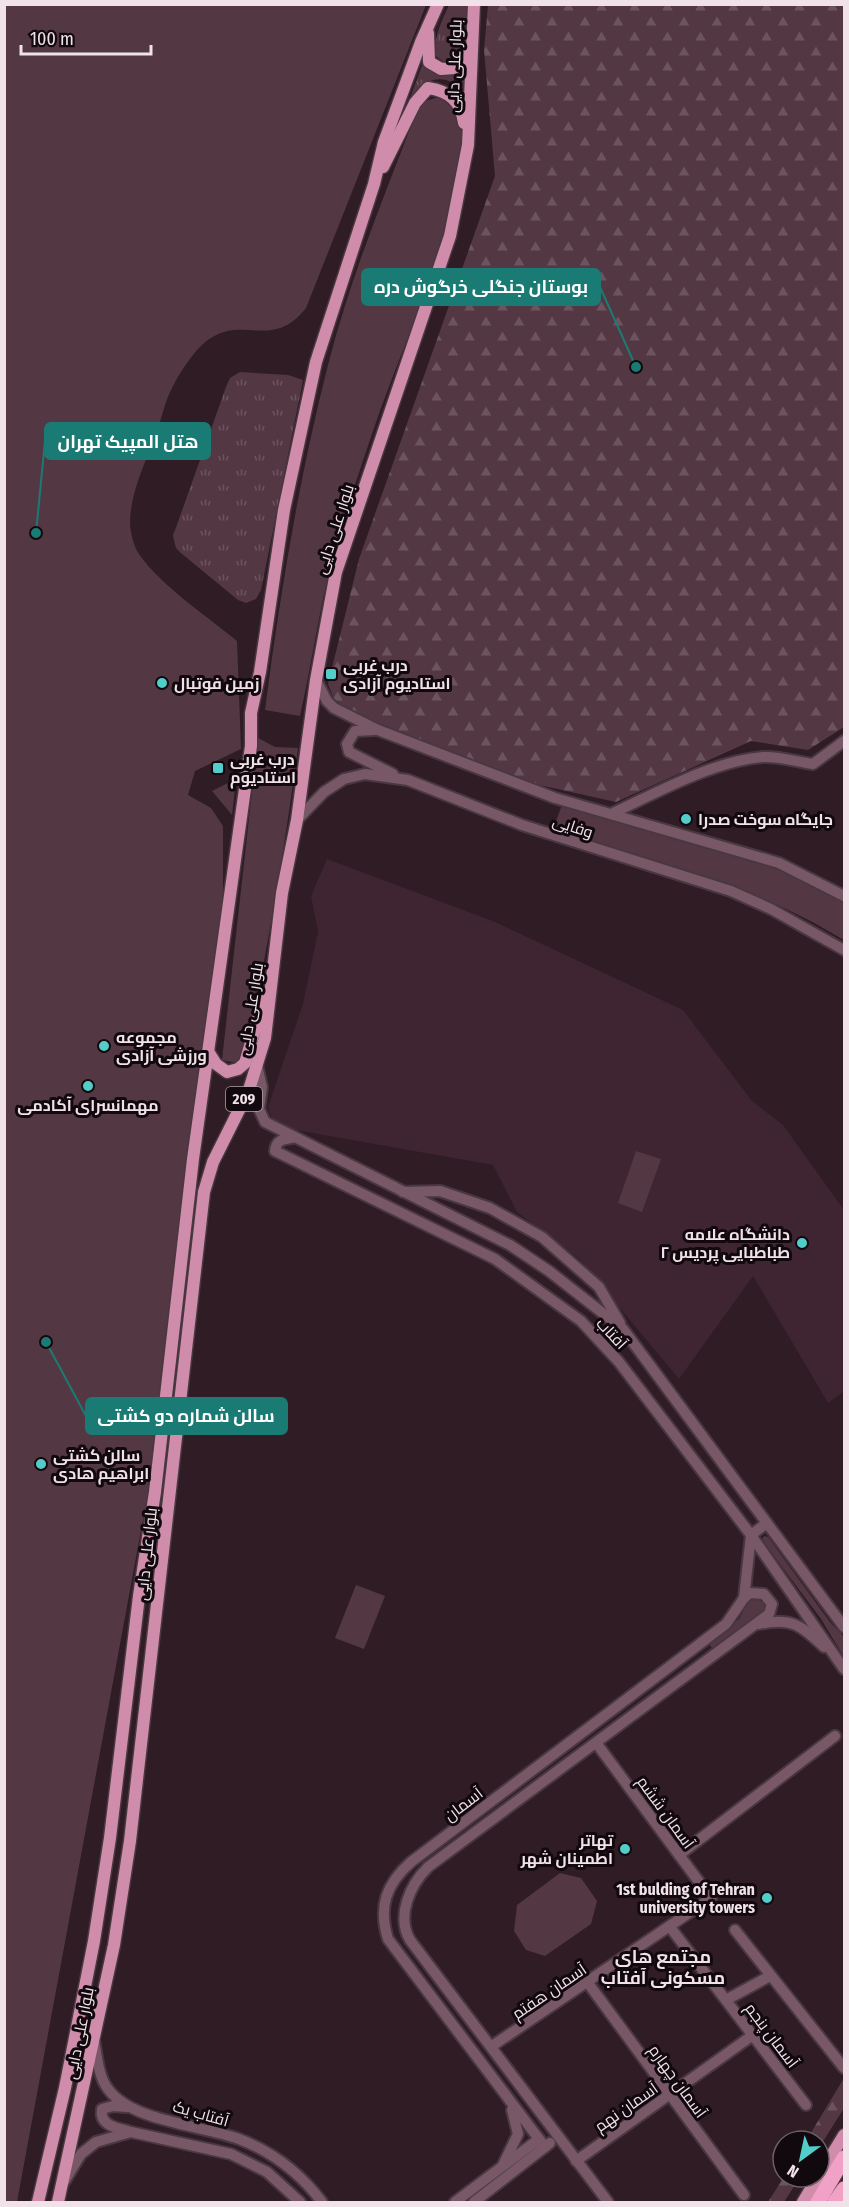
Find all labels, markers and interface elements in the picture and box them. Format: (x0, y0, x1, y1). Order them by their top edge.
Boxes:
scale bar (21, 18, 152, 56)
street label: بلوار علی دایی (443, 19, 467, 113)
text: 100 m (30, 28, 74, 50)
callout: بوستان جنگلی خرگوش دره (362, 269, 600, 305)
text: بوستان جنگلی خرگوش دره (374, 276, 588, 298)
callout: هتل المپیک تهران (45, 423, 210, 459)
text: هتل المپیک تهران (58, 431, 198, 454)
street label: بلوار علی دایی (311, 482, 359, 577)
place label: درب غربی استادیوم آزادی (343, 656, 451, 695)
marker: درب غربی استادیوم آزادی (324, 667, 338, 681)
place label: زمین فوتبال (174, 674, 259, 693)
marker: زمین فوتبال (155, 676, 169, 690)
place label: درب غربی استادیوم (230, 750, 296, 789)
marker: درب غربی استادیوم (211, 761, 225, 775)
place label: جایگاه سوخت صدرا (698, 810, 833, 829)
street label: وفایی (550, 811, 596, 843)
marker: جایگاه سوخت صدرا (679, 812, 693, 826)
street label: بلوار علی دایی (234, 961, 268, 1057)
place label: مجموعه ورزشی آزادی (116, 1028, 207, 1065)
marker: مجموعه ورزشی آزادی (97, 1039, 111, 1053)
marker: مهمانسرای آکادمی (81, 1079, 95, 1093)
road number: 209 (226, 1087, 262, 1111)
place label: مهمانسرای آکادمی (17, 1096, 159, 1115)
place label: دانشگاه علامه طباطبایی پردیس ۲ (660, 1225, 790, 1264)
marker: دانشگاه علامه طباطبایی پردیس ۲ (795, 1236, 809, 1250)
street label: آفتاب (592, 1314, 631, 1354)
callout: سالن شماره دو کشتی (86, 1398, 287, 1434)
text: سالن شماره دو کشتی (97, 1405, 275, 1427)
place label: سالن کشتی ابراهیم هادی (53, 1446, 149, 1485)
marker: سالن کشتی ابراهیم هادی (34, 1457, 48, 1471)
street label: بلوار علی دایی (132, 1507, 162, 1602)
street label: آسمان ششم (631, 1772, 699, 1854)
street label: آسمان (440, 1783, 488, 1826)
place label: تهاتر اطمینان شهر (520, 1831, 614, 1868)
marker: تهاتر اطمینان شهر (618, 1842, 632, 1856)
place label: 1st bulding of Tehran university towers (616, 1880, 755, 1917)
marker: 1st bulding of Tehran university towers (760, 1891, 774, 1905)
district label: مجتمع های مسکونی آفتاب (601, 1946, 725, 1989)
street label: آسمان هفتم (508, 1959, 592, 2025)
street label: بلوار علی دایی (61, 1985, 99, 2081)
street label: آسمان پنجم (739, 1999, 803, 2073)
street label: آسمان چهارم (643, 2041, 711, 2123)
street label: آسمان نهم (591, 2078, 663, 2138)
street label: آفتاب یک (171, 2096, 232, 2131)
north arrow (771, 2129, 831, 2189)
text: N (784, 2161, 802, 2182)

